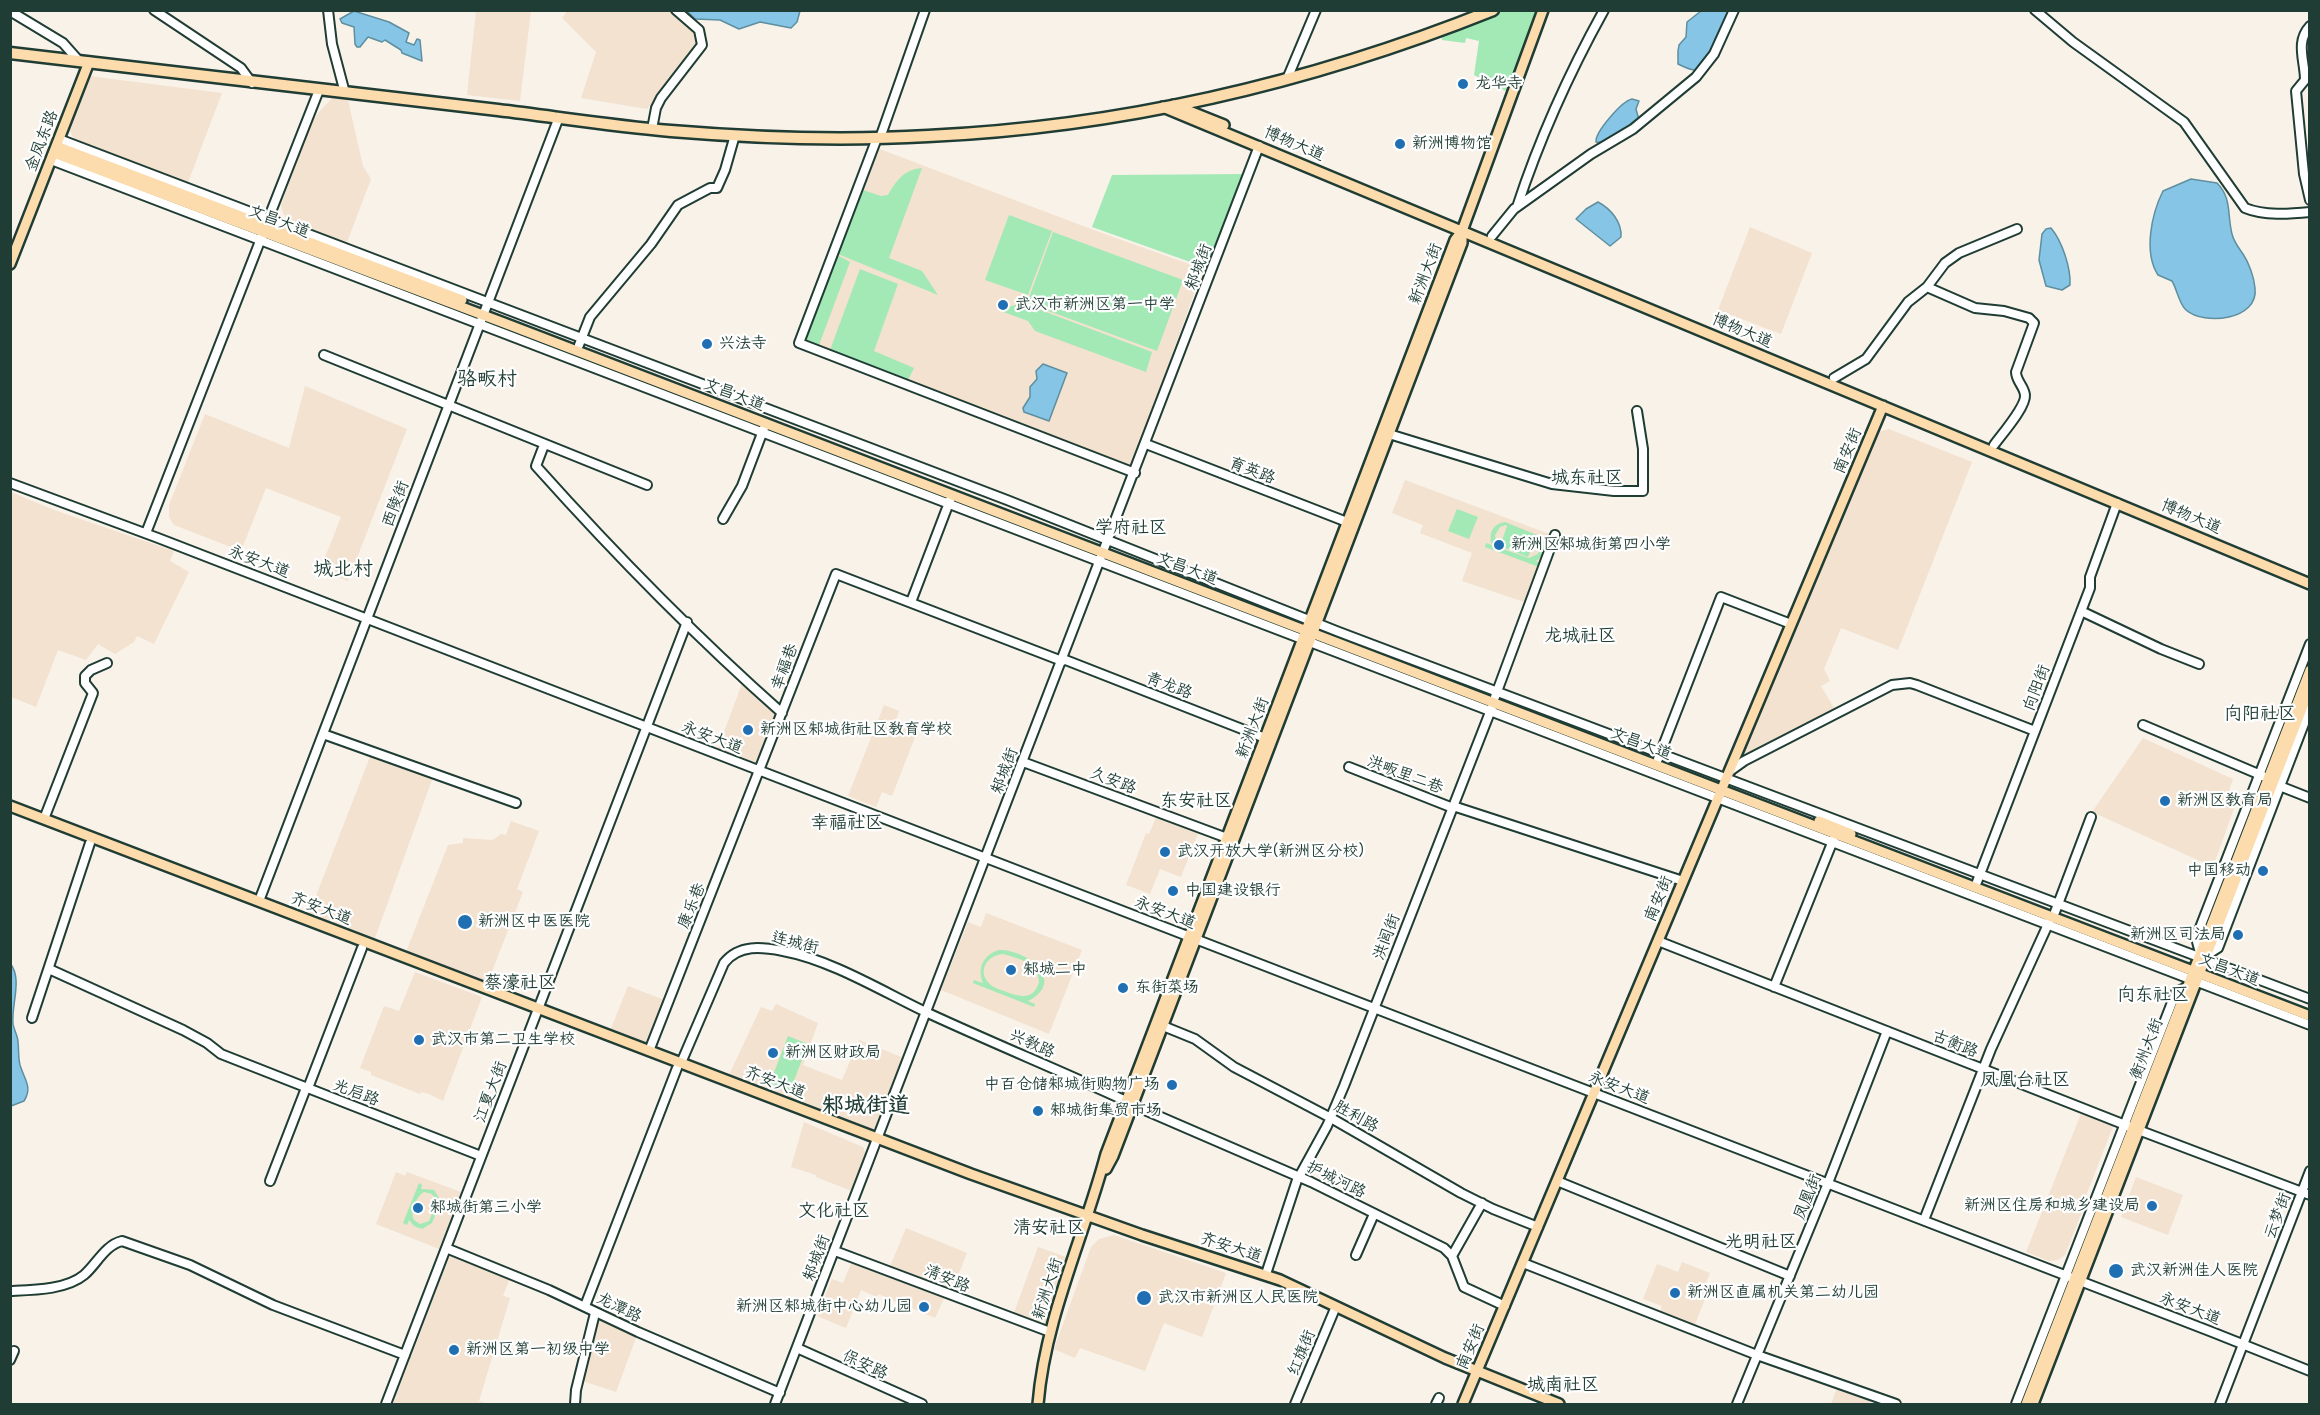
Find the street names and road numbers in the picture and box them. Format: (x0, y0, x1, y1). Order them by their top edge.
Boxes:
street label: 金凤东路 (22, 108, 62, 174)
street label: 博物大道 (1261, 123, 1327, 165)
street label: 文昌大道 (246, 202, 312, 242)
street label: 邾城街 (1181, 241, 1217, 293)
street label: 新洲大街 (1406, 241, 1446, 307)
street label: 博物大道 (1709, 310, 1775, 352)
street label: 文昌大道 (701, 375, 767, 415)
street label: 南安街 (1830, 425, 1866, 477)
street label: 育英路 (1226, 453, 1278, 489)
street label: 西陵街 (378, 478, 414, 530)
street label: 博物大道 (2158, 496, 2224, 538)
street label: 永安大道 (226, 542, 292, 582)
street label: 文昌大道 (1154, 549, 1220, 589)
street label: 幸福巷 (767, 641, 803, 693)
street label: 向阳街 (2019, 662, 2055, 714)
street label: 青龙路 (1143, 668, 1195, 704)
street label: 新洲大街 (1233, 695, 1273, 761)
street label: 永安大道 (679, 718, 745, 758)
street label: 文昌大道 (1608, 724, 1674, 764)
street label: 邾城街 (987, 745, 1023, 797)
street label: 洪畈里二巷 (1364, 752, 1446, 798)
street label: 久安路 (1087, 763, 1139, 799)
street label: 南安街 (1641, 873, 1677, 925)
street label: 康乐巷 (674, 880, 710, 932)
street label: 齐安大道 (288, 889, 354, 929)
street label: 永安大道 (1132, 893, 1198, 933)
street label: 洪闾街 (1369, 911, 1405, 963)
street label: 连城街 (769, 928, 821, 958)
street label: 文昌大道 (2196, 950, 2262, 990)
street label: 衡州大街 (2127, 1016, 2167, 1082)
street label: 兴教路 (1006, 1025, 1058, 1063)
street label: 古衡路 (1929, 1026, 1981, 1062)
street label: 江夏大街 (471, 1059, 511, 1125)
street label: 齐安大道 (742, 1063, 808, 1103)
street label: 永安大道 (1586, 1068, 1652, 1108)
street label: 光启路 (330, 1075, 382, 1111)
street label: 胜利路 (1330, 1097, 1382, 1137)
street label: 护城河路 (1303, 1157, 1369, 1203)
street label: 凤凰街 (1790, 1171, 1826, 1223)
street label: 云梦街 (2260, 1190, 2296, 1242)
street label: 齐安大道 (1198, 1229, 1264, 1267)
street label: 邾城街 (799, 1232, 835, 1284)
street label: 新洲大街 (1029, 1256, 1067, 1322)
street label: 清安路 (921, 1261, 973, 1297)
street label: 龙潭路 (593, 1289, 645, 1327)
street label: 永安大道 (2157, 1289, 2223, 1329)
street label: 南安街 (1453, 1321, 1489, 1373)
street label: 红旗街 (1284, 1327, 1320, 1379)
street label: 保安路 (839, 1346, 891, 1384)

